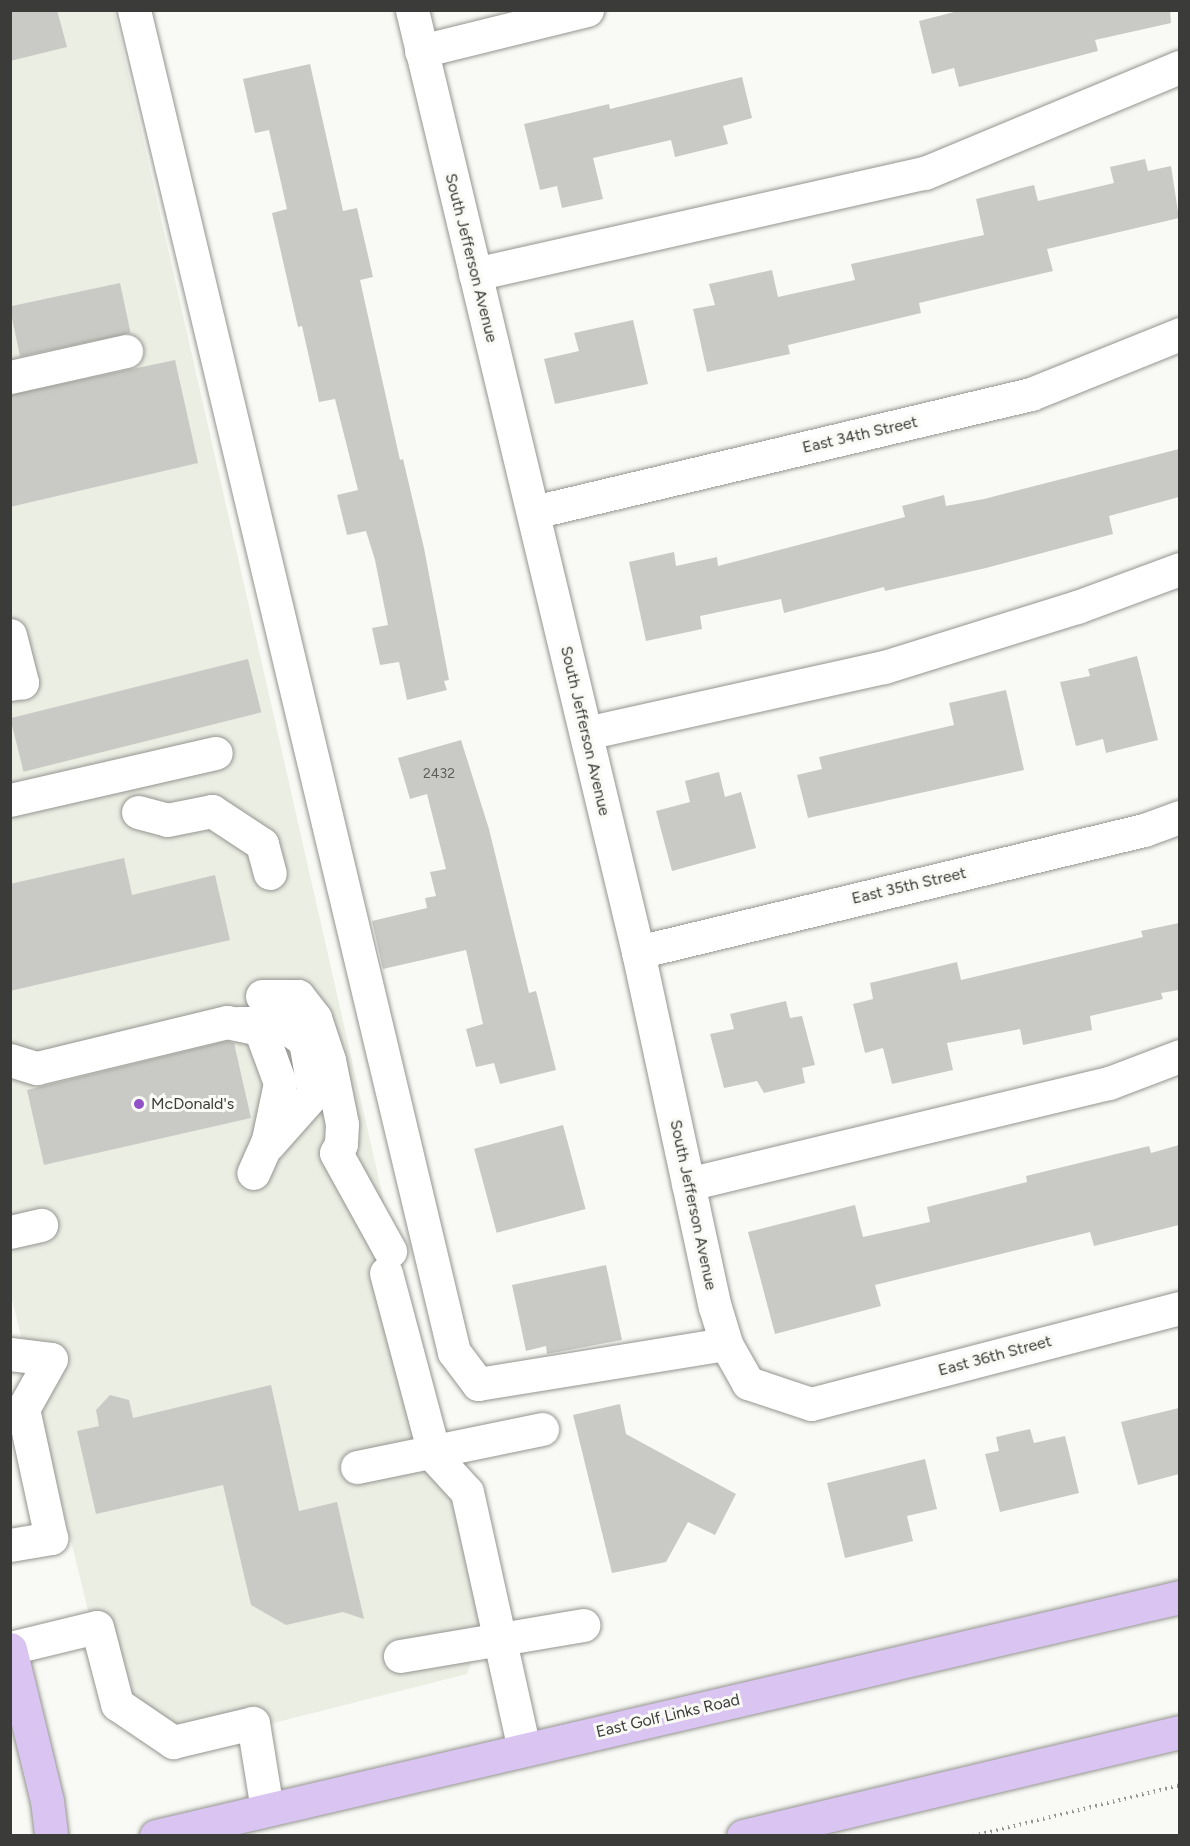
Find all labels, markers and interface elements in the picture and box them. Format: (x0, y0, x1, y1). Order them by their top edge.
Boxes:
street label: South Jefferson Avenue (441, 171, 501, 345)
street label: East 34th Street (801, 412, 919, 458)
street label: South Jefferson Avenue (556, 644, 614, 818)
house number: 2432 (423, 766, 455, 782)
street label: East 35th Street (850, 864, 968, 908)
place label: McDonald's (151, 1094, 234, 1114)
marker: McDonald's (132, 1097, 146, 1111)
street label: South Jefferson Avenue (666, 1118, 720, 1292)
street label: East 36th Street (936, 1332, 1054, 1380)
street label: East Golf Links Road (594, 1690, 742, 1742)

